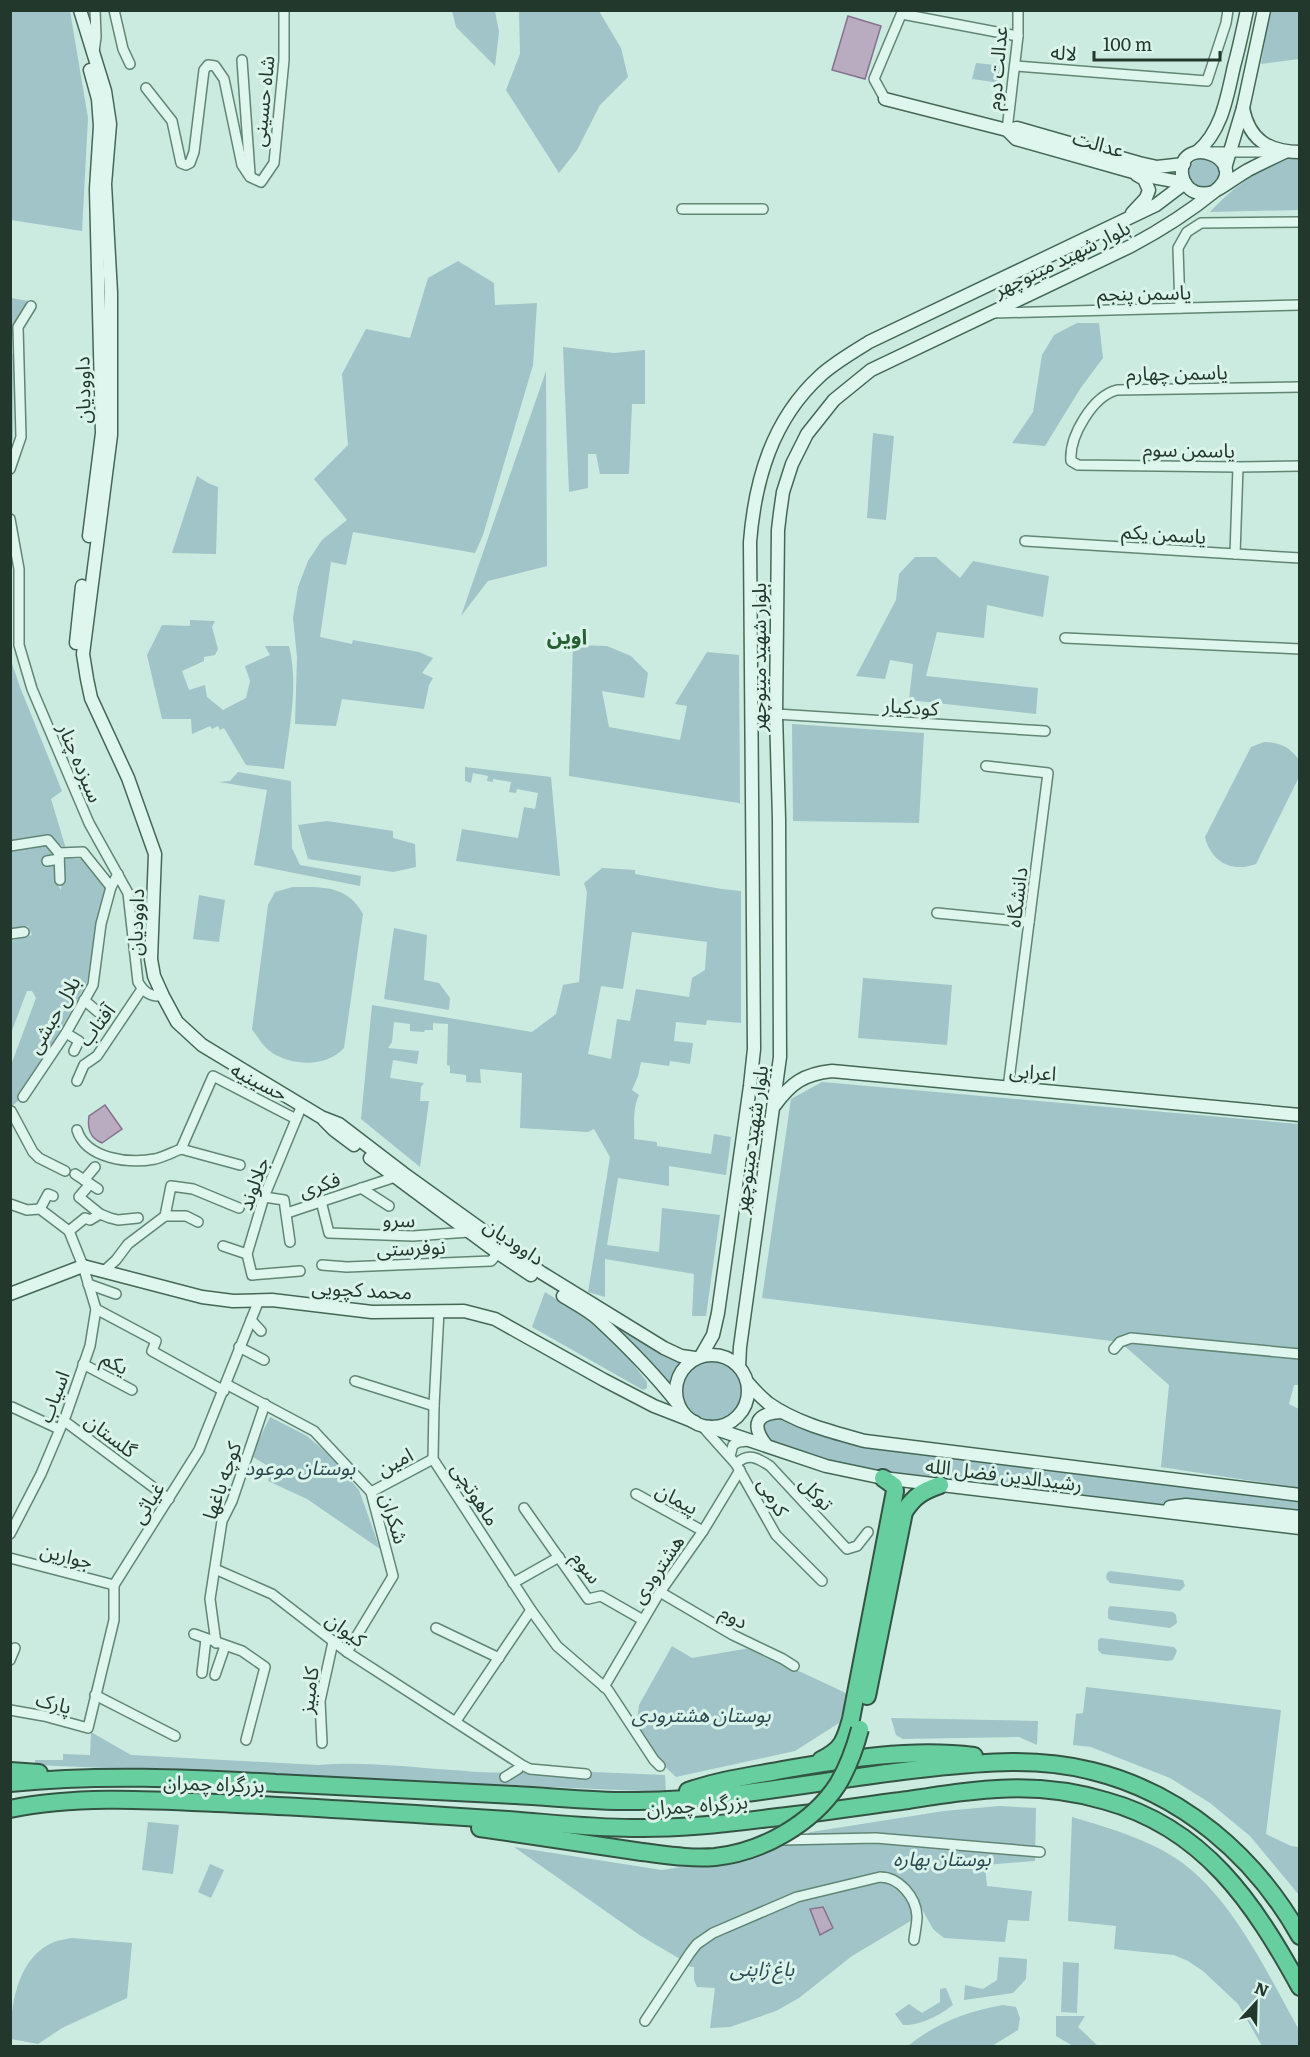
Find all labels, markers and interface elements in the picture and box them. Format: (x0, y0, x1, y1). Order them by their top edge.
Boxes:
scale bar (1094, 24, 1220, 62)
street label: عدالت دوم (976, 25, 1016, 112)
text: 100 m (1103, 30, 1152, 57)
street label: لاله (1049, 35, 1079, 67)
street label: شاه حسینی (241, 54, 281, 148)
street label: عدالت (1070, 120, 1128, 164)
street label: بلوار شهید مینوچهر (987, 211, 1135, 304)
street label: یاسمن پنجم (1097, 275, 1192, 309)
street label: یاسمن چهارم (1126, 355, 1228, 389)
street label: داوودیان (65, 356, 97, 424)
street label: یاسمن سوم (1142, 432, 1235, 466)
street label: یاسمن یکم (1120, 514, 1207, 552)
street label: بلوار شهید مینوچهر (742, 583, 772, 732)
district label: اوین (547, 619, 587, 650)
street label: کودکیار (881, 688, 941, 722)
street label: سیزده چنار (51, 717, 112, 807)
street label: دانشگاه (996, 865, 1034, 929)
street label: داوودیان (118, 888, 150, 956)
street label: بلال حبشی (18, 969, 86, 1059)
street label: آفتاب (69, 995, 122, 1052)
street label: حسینیه (226, 1053, 294, 1107)
street label: اعرابی (1008, 1053, 1058, 1087)
street label: بلوار شهید مینوچهر (724, 1063, 774, 1216)
street label: جلالوند (229, 1152, 275, 1214)
street label: فکری (294, 1162, 344, 1204)
street label: سرو (382, 1203, 416, 1233)
street label: داوودیان (479, 1209, 551, 1271)
street label: نوفرستی (376, 1230, 446, 1262)
street label: محمد کچویی (311, 1270, 413, 1306)
street label: یکم (96, 1341, 135, 1382)
street label: اسیاب (28, 1366, 76, 1426)
street label: گلستان (80, 1404, 145, 1464)
street label: کوچه باغها (193, 1436, 248, 1523)
street label: امین (370, 1438, 418, 1482)
street label: رشیدالدین فضل الله (924, 1448, 1084, 1498)
park label: بوستان موعود (245, 1451, 356, 1481)
street label: ماهوتچی (445, 1455, 509, 1531)
street label: توکل (794, 1468, 842, 1516)
street label: کرمی (752, 1471, 799, 1522)
street label: پیمان (651, 1473, 705, 1521)
street label: غیاثی (122, 1475, 170, 1529)
street label: شکران (374, 1489, 418, 1547)
street label: هشترودی (622, 1527, 690, 1609)
street label: جوارین (38, 1533, 96, 1575)
street label: سوم (564, 1543, 611, 1590)
street label: دوم (714, 1595, 755, 1637)
street label: کیوان (321, 1603, 374, 1653)
street label: کامبیز (289, 1664, 325, 1716)
street label: پارک (33, 1682, 75, 1720)
park label: بوستان هشترودی (632, 1698, 771, 1728)
street label: بزرگراه چمران (163, 1765, 265, 1799)
street label: بزرگراه چمران (645, 1784, 749, 1822)
park label: بوستان بهاره (893, 1842, 991, 1872)
park label: باغ ژاپنی (730, 1952, 795, 1984)
north arrow (1226, 1973, 1286, 2033)
text: N (1251, 1975, 1273, 2002)

